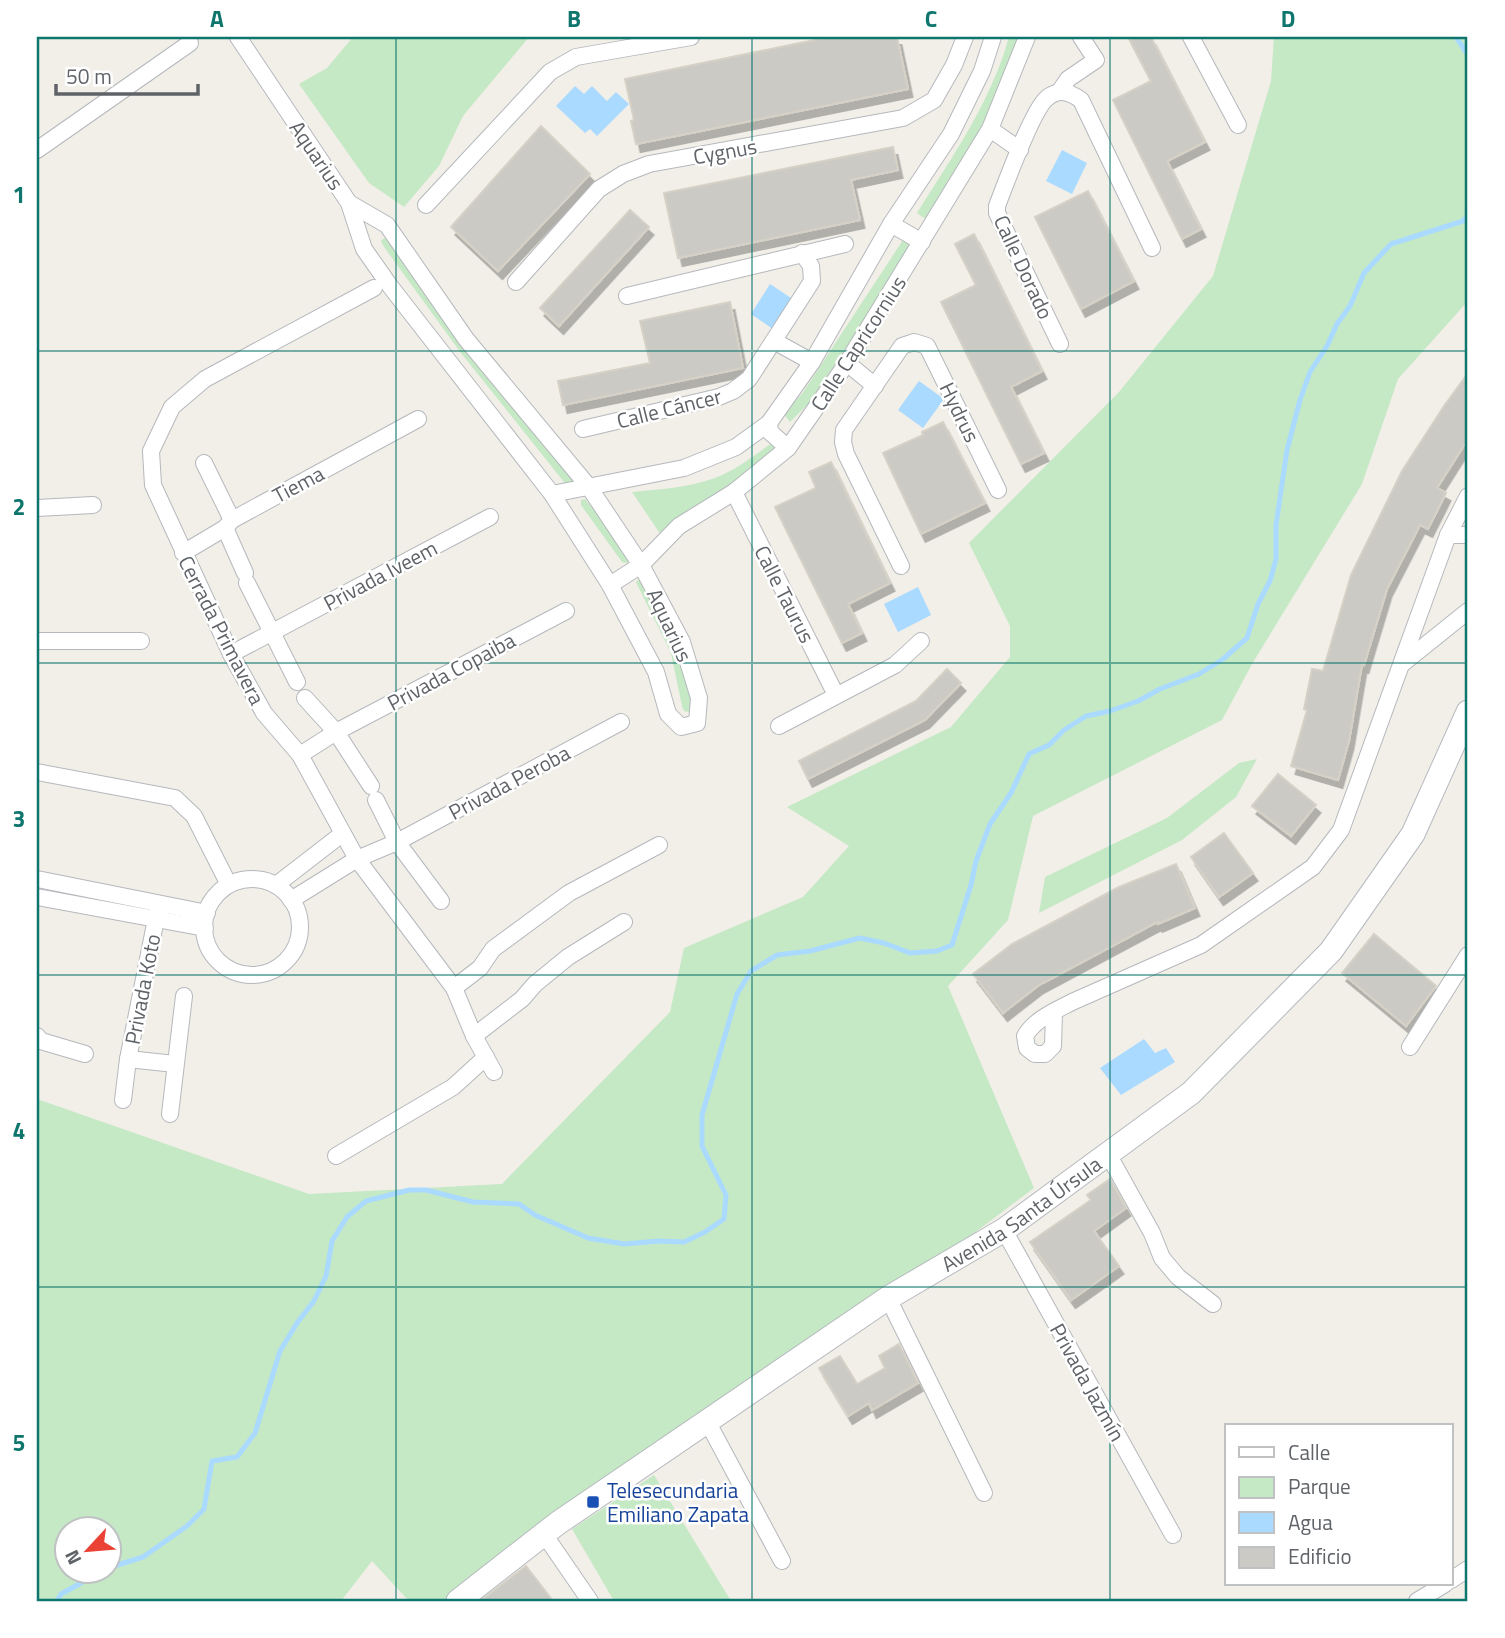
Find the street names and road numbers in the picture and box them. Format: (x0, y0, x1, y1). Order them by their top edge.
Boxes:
street label: Aquarius (282, 114, 352, 196)
street label: Cygnus (691, 130, 759, 172)
street label: Calle Dorado (986, 210, 1062, 324)
street label: Calle Capricornius (802, 269, 914, 417)
street label: Hydrus (932, 376, 988, 448)
street label: Calle Cáncer (613, 380, 725, 436)
street label: Tiema (267, 457, 330, 511)
street label: Privada Iveem (317, 532, 443, 618)
street label: Calle Taurus (747, 540, 823, 648)
street label: Cerrada Primavera (171, 550, 274, 711)
street label: Aquarius (639, 583, 701, 667)
street label: Privada Copaiba (381, 624, 521, 718)
street label: Privada Peroba (442, 736, 576, 828)
street label: Privada Koto (116, 931, 168, 1047)
street label: Avenida Santa Úrsula (935, 1148, 1108, 1279)
street label: Privada Jazmín (1042, 1317, 1134, 1447)

